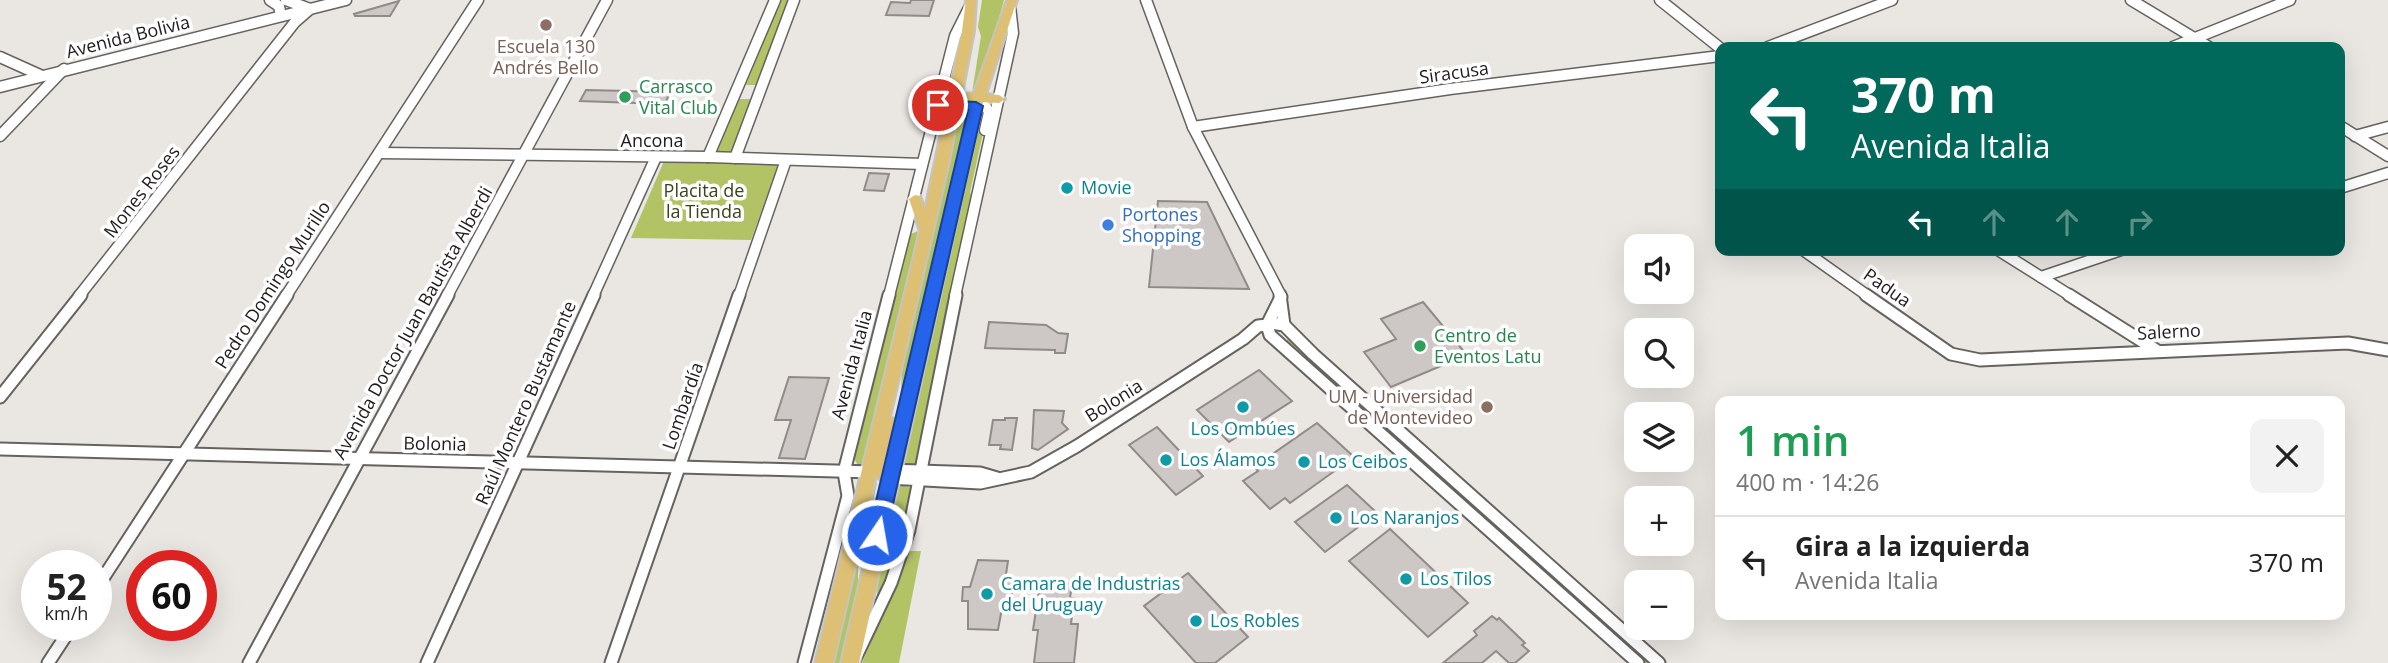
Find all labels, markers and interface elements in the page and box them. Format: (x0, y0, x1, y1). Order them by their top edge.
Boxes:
street label: Avenida Bolivia (63, 9, 192, 63)
marker: Escuela 130 Andrés Bello (538, 17, 554, 33)
place label: Escuela 130 Andrés Bello (493, 34, 599, 79)
street label: Siracusa (1418, 55, 1490, 89)
text: 370 m (1851, 61, 1996, 127)
icon: left (1736, 70, 1827, 161)
place label: Carrasco Vital Club (639, 74, 718, 119)
pin (908, 75, 968, 135)
icon: arrive (919, 86, 957, 124)
marker: Carrasco Vital Club (617, 89, 633, 105)
text: Avenida Italia (1851, 124, 2051, 167)
street label: Ancona (621, 128, 683, 152)
street label: Mones Roses (98, 140, 185, 242)
place label: Movie (1081, 175, 1132, 199)
park label: Placita de la Tienda (664, 178, 744, 223)
marker: Movie (1059, 180, 1075, 196)
street label: Avenida Doctor Juan Bautista Alberdi (327, 182, 497, 463)
street label: Pedro Domingo Murillo (209, 196, 335, 373)
place label: Portones Shopping (1122, 202, 1201, 247)
icon: left (1902, 203, 1940, 241)
icon: ahead (1975, 203, 2013, 241)
icon: ahead (2048, 203, 2086, 241)
icon: right (2121, 203, 2159, 241)
marker: Portones Shopping (1100, 217, 1116, 233)
map controls (1624, 234, 1694, 640)
button: sound (1624, 234, 1694, 304)
street label: Padua (1859, 262, 1916, 312)
street label: Raúl Montero Bustamante (469, 297, 581, 508)
street label: Avenida Italia (825, 307, 877, 422)
street label: Salerno (2136, 317, 2201, 345)
button: search (1624, 318, 1694, 388)
place label: Centro de Eventos Latu (1434, 323, 1542, 368)
marker: Centro de Eventos Latu (1412, 338, 1428, 354)
street label: Lombardía (656, 359, 708, 453)
street label: Bolonia (1080, 373, 1147, 427)
place label: UM - Universidad de Montevideo (1328, 384, 1473, 429)
marker: Los Ombúes (1235, 399, 1251, 415)
marker: UM - Universidad de Montevideo (1479, 399, 1495, 415)
button: layers (1624, 402, 1694, 472)
text: 1 min (1736, 411, 1849, 468)
place label: Los Ombúes (1191, 416, 1295, 440)
button: close (2250, 419, 2324, 493)
street label: Bolonia (403, 430, 467, 456)
place label: Los Álamos (1180, 447, 1275, 471)
place label: Los Ceibos (1318, 449, 1408, 473)
marker: Los Álamos (1158, 452, 1174, 468)
marker: Los Ceibos (1296, 454, 1312, 470)
text: 400 m · 14:26 (1736, 466, 1879, 498)
button: + (1624, 486, 1694, 556)
position arrow (840, 498, 914, 572)
place label: Los Naranjos (1350, 505, 1459, 529)
marker: Los Naranjos (1328, 510, 1344, 526)
text: Gira a la izquierda (1795, 528, 2030, 564)
icon: left (1736, 543, 1774, 581)
text: 370 m (2249, 544, 2324, 580)
speed limit sign: 60 (126, 550, 217, 641)
text: 52 (46, 563, 87, 610)
text: Avenida Italia (1795, 564, 1938, 596)
place label: Los Tilos (1420, 566, 1492, 590)
button: − (1624, 570, 1694, 640)
place label: Camara de Industrias del Uruguay (1001, 571, 1180, 616)
marker: Los Tilos (1398, 571, 1414, 587)
marker: Camara de Industrias del Uruguay (979, 586, 995, 602)
text: km/h (45, 601, 88, 625)
place label: Los Robles (1210, 608, 1300, 632)
marker: Los Robles (1188, 613, 1204, 629)

